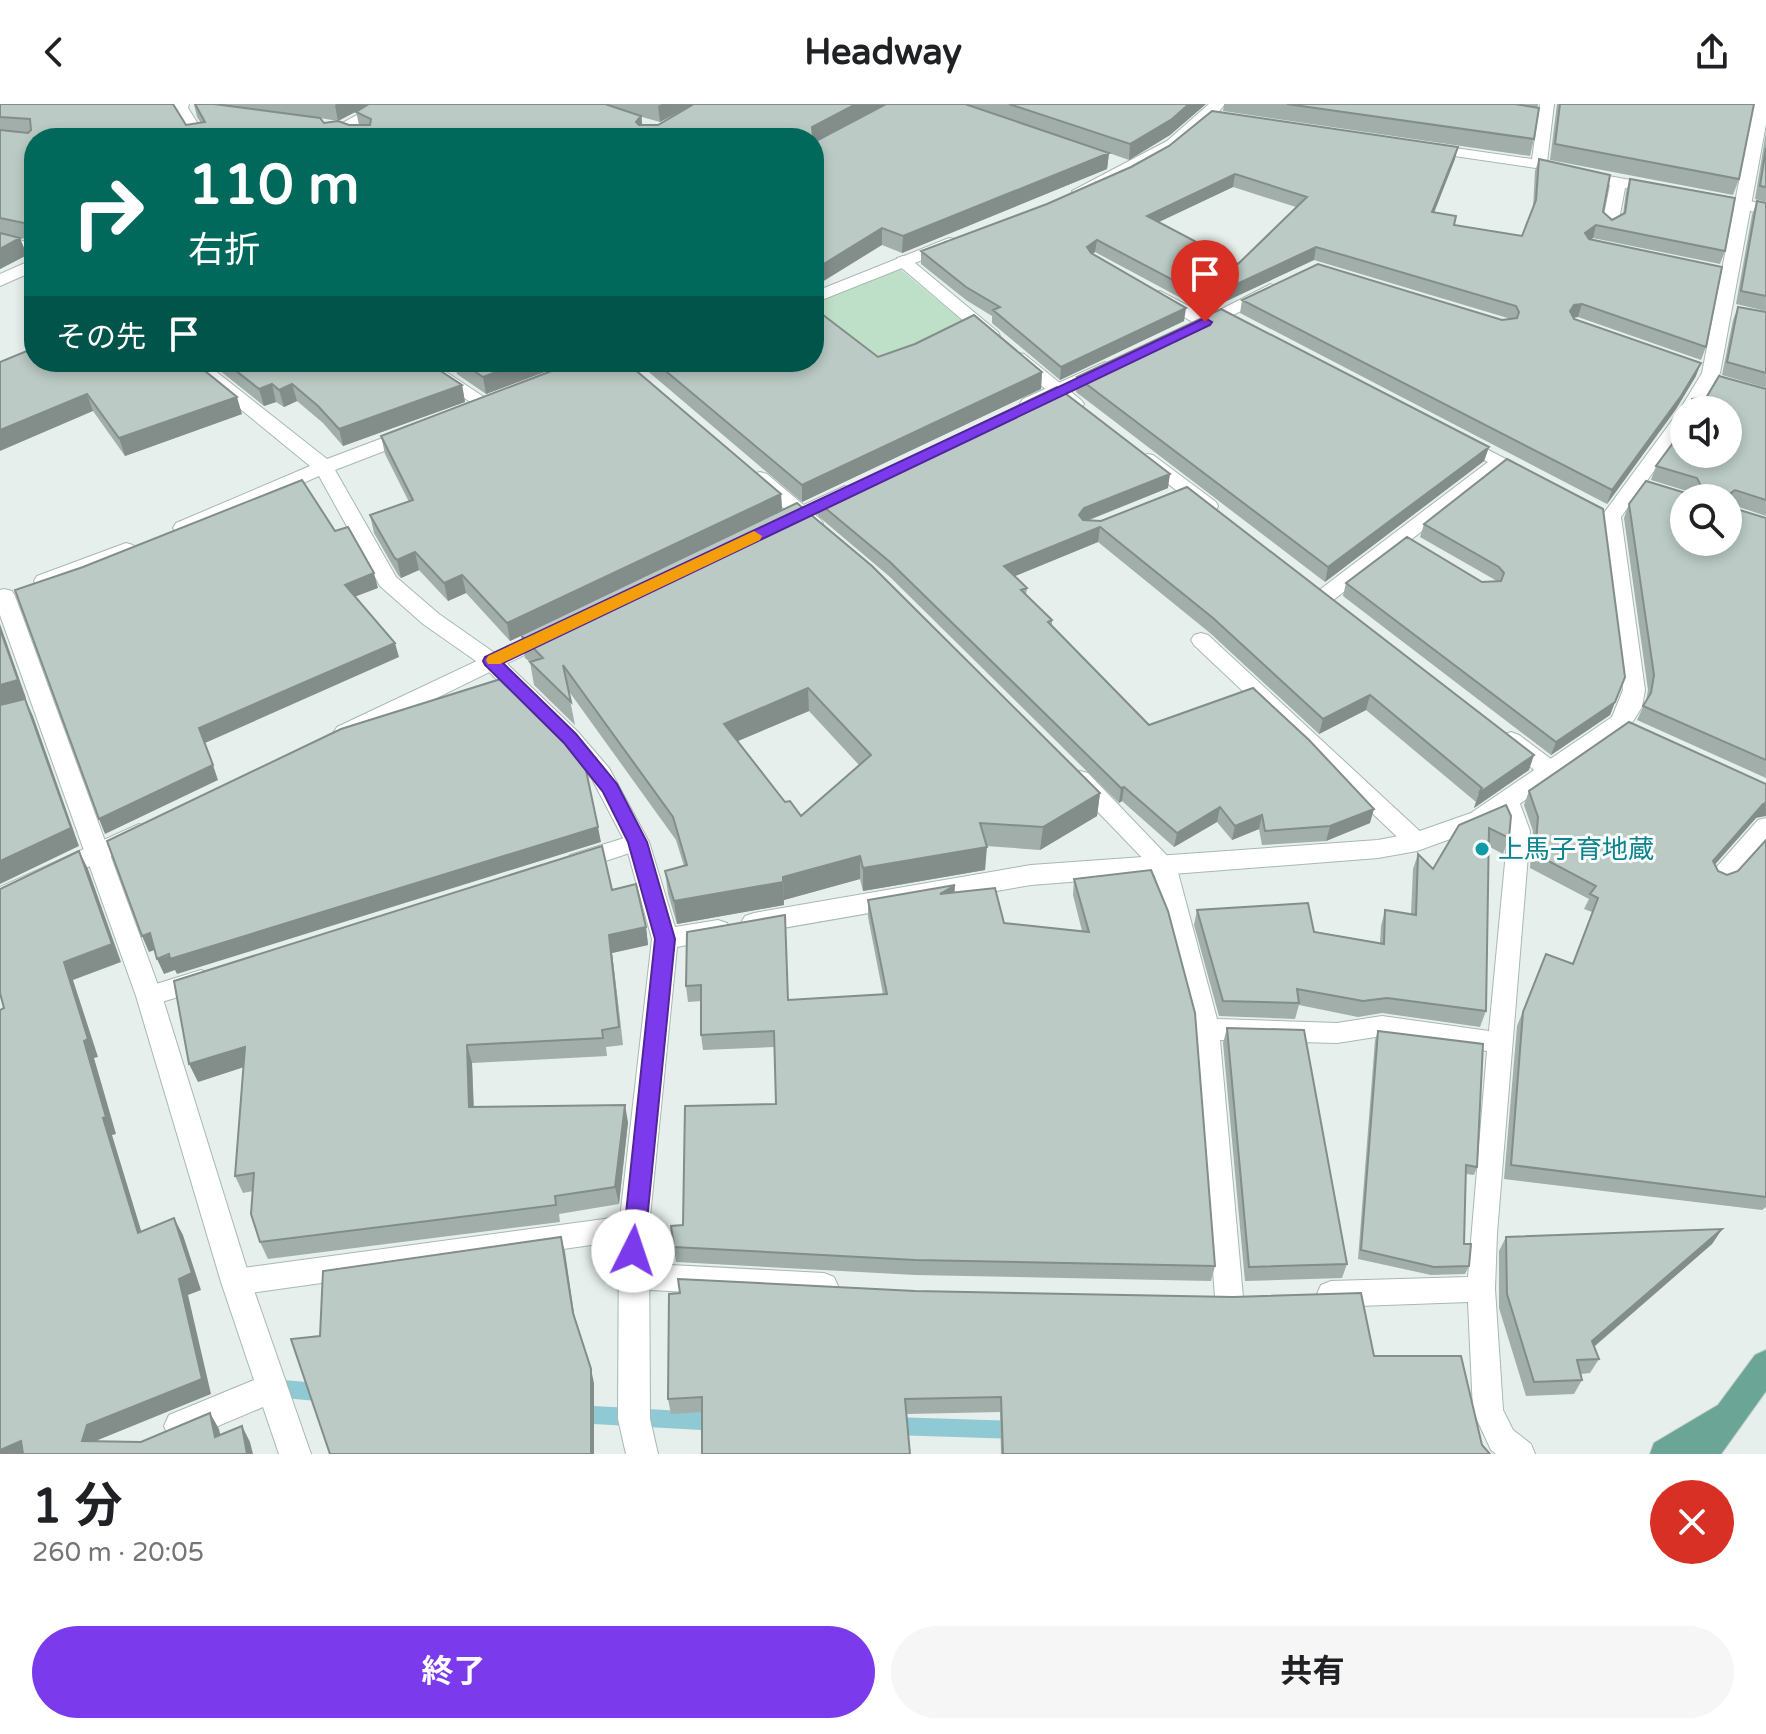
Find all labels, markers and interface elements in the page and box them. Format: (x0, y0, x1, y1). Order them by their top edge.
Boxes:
icon: back (32, 30, 76, 74)
icon: share (1690, 30, 1734, 74)
text: Headway (804, 31, 962, 74)
text: 110 m (188, 152, 359, 219)
icon: right (56, 160, 160, 264)
text: 右折 (188, 229, 260, 272)
pin (1171, 240, 1239, 322)
icon: arrive (1183, 252, 1227, 296)
icon: arrive (162, 312, 206, 356)
text: その先 (56, 319, 146, 356)
map controls (1670, 396, 1742, 556)
button: sound (1670, 396, 1742, 468)
button: search (1670, 484, 1742, 556)
place label: 上馬子育地蔵 (1498, 834, 1654, 865)
marker: 上馬子育地蔵 (1473, 840, 1491, 858)
position arrow (591, 1209, 675, 1293)
text: 1 分 (32, 1478, 123, 1536)
button: close (1650, 1480, 1734, 1564)
text: 260 m · 20:05 (32, 1537, 204, 1568)
button: 終了 (32, 1626, 875, 1718)
button: 共有 (891, 1626, 1734, 1718)

